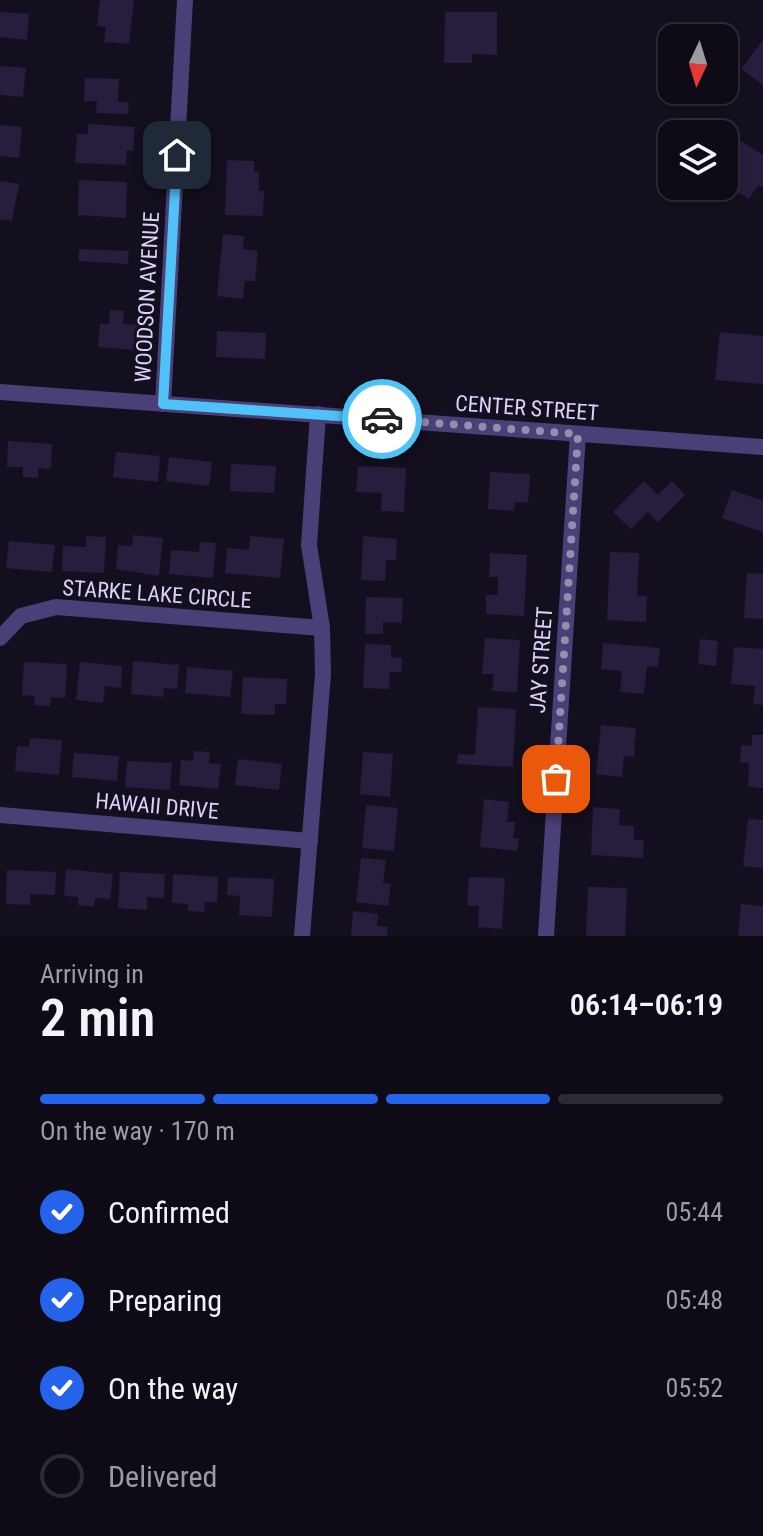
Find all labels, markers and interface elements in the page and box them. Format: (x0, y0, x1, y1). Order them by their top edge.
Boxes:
north arrow (658, 24, 738, 104)
map controls (658, 24, 738, 200)
button: layers (658, 120, 738, 200)
pin (143, 121, 211, 189)
icon: home (155, 133, 199, 177)
street label: WOODSON AVENUE (130, 211, 164, 383)
courier (342, 379, 422, 459)
street label: CENTER STREET (454, 391, 600, 425)
icon: car (360, 397, 404, 441)
street label: STARKE LAKE CIRCLE (62, 575, 252, 613)
street label: JAY STREET (525, 606, 557, 714)
pin (522, 745, 590, 813)
icon: bag (534, 757, 578, 801)
street label: HAWAII DRIVE (94, 788, 220, 824)
text: Arriving in (40, 959, 144, 989)
text: 06:14–06:19 (570, 987, 723, 1022)
text: 2 min (40, 988, 155, 1049)
text: On the way · 170 m (40, 1116, 235, 1146)
icon: check (40, 1190, 84, 1234)
text: Confirmed (108, 1195, 230, 1230)
text: 05:44 (666, 1197, 723, 1227)
icon: check (40, 1278, 84, 1322)
text: Preparing (108, 1283, 222, 1318)
text: 05:48 (666, 1285, 723, 1315)
icon: check (40, 1366, 84, 1410)
text: On the way (108, 1371, 238, 1406)
text: 05:52 (666, 1373, 723, 1403)
text: Delivered (108, 1459, 217, 1494)

